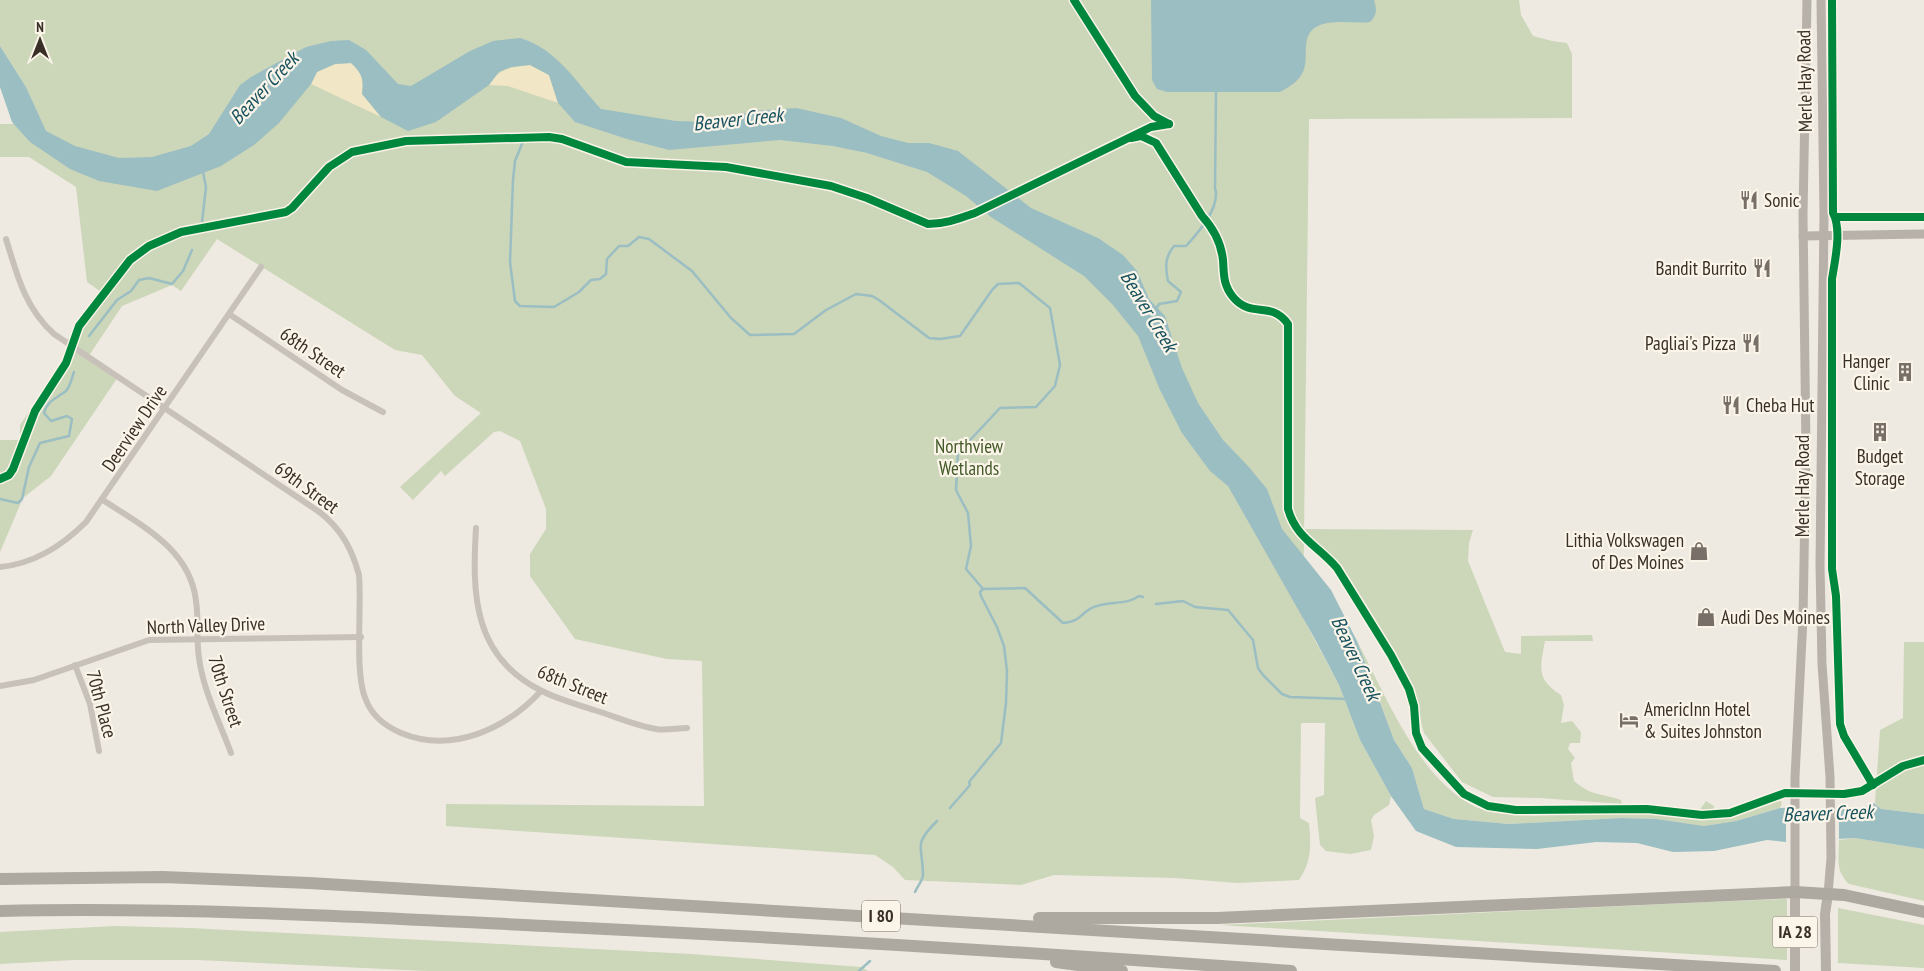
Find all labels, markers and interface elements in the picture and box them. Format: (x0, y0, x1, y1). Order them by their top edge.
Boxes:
north arrow (15, 15, 65, 65)
text: N (36, 18, 44, 36)
street label: Merle Hay Road (1791, 30, 1817, 132)
water label: Beaver Creek (224, 45, 306, 130)
water label: Beaver Creek (692, 101, 786, 137)
place label: Sonic (1764, 188, 1800, 212)
restaurant icon: Sonic (1738, 189, 1760, 211)
place label: Bandit Burrito (1655, 256, 1747, 280)
restaurant icon: Bandit Burrito (1751, 257, 1773, 279)
water label: Beaver Creek (1115, 266, 1184, 358)
street label: 68th Street (276, 321, 351, 383)
place label: Pagliai's Pizza (1645, 331, 1736, 355)
restaurant icon: Pagliai's Pizza (1740, 332, 1762, 354)
place label: Hanger Clinic (1843, 349, 1891, 395)
building icon: Hanger Clinic (1894, 361, 1916, 383)
street label: Deerview Drive (96, 380, 172, 476)
place label: Cheba Hut (1746, 393, 1815, 417)
restaurant icon: Cheba Hut (1720, 394, 1742, 416)
building icon: Budget Storage (1869, 421, 1891, 443)
park label: Northview Wetlands (935, 434, 1004, 480)
street label: Merle Hay Road (1790, 435, 1814, 537)
place label: Budget Storage (1855, 444, 1905, 490)
street label: 69th Street (270, 456, 345, 519)
place label: Lithia Volkswagen of Des Moines (1566, 528, 1684, 574)
shop icon: Lithia Volkswagen of Des Moines (1688, 540, 1710, 562)
place label: Audi Des Moines (1721, 605, 1830, 629)
shop icon: Audi Des Moines (1695, 606, 1717, 628)
street label: North Valley Drive (146, 611, 266, 639)
water label: Beaver Creek (1325, 612, 1388, 706)
street label: 70th Street (203, 652, 249, 731)
street label: 68th Street (534, 659, 613, 709)
street label: 70th Place (81, 667, 123, 741)
place label: AmericInn Hotel & Suites Johnston (1644, 697, 1762, 743)
hotel icon: AmericInn Hotel & Suites Johnston (1618, 709, 1640, 731)
water label: Beaver Creek (1783, 798, 1876, 828)
road number: I 80 (862, 900, 900, 931)
road number: IA 28 (1772, 916, 1818, 948)

